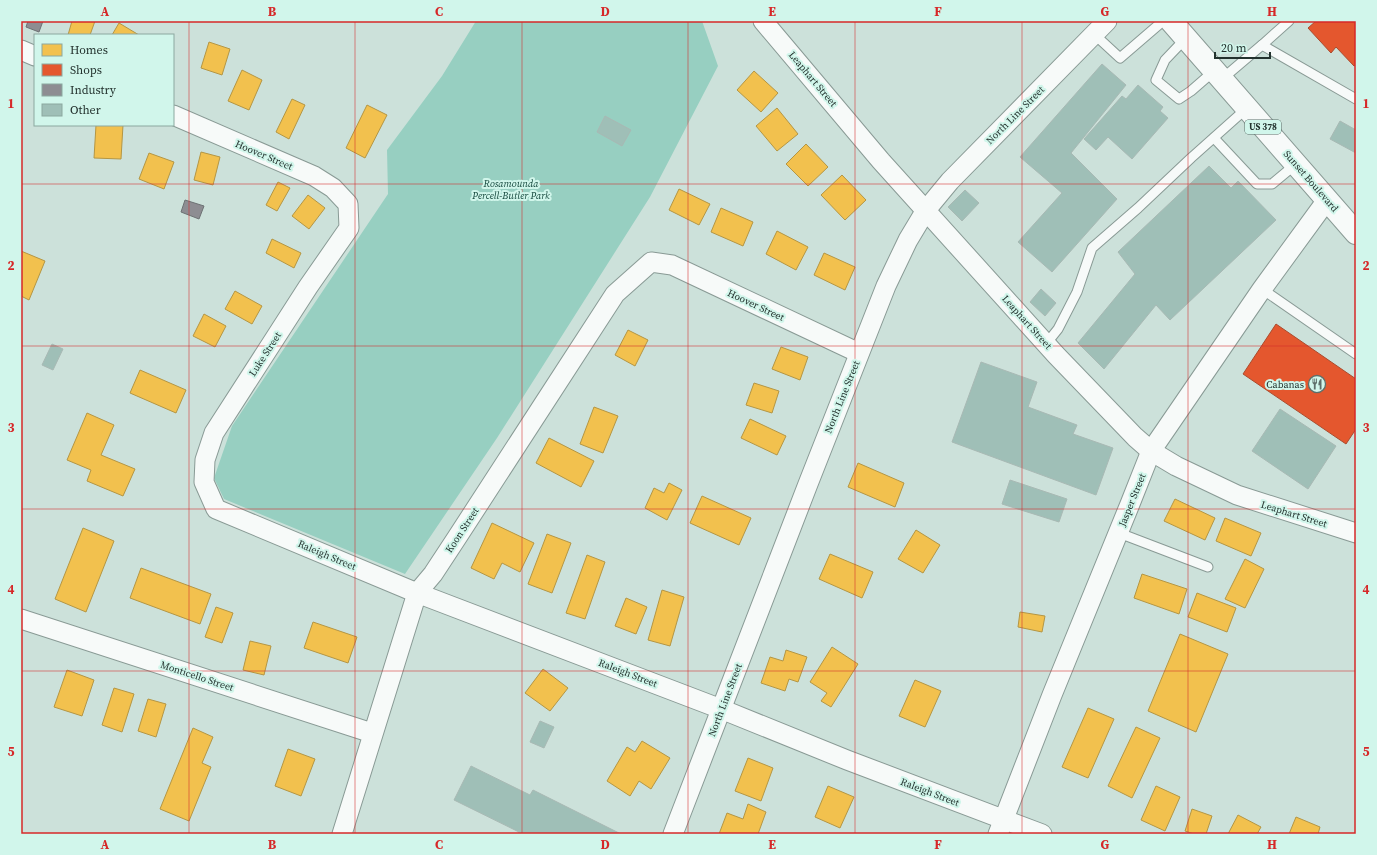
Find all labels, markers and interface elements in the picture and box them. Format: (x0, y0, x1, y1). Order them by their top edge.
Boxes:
text: A (101, 3, 110, 20)
text: B (268, 3, 277, 20)
text: C (435, 3, 443, 20)
text: D (600, 3, 610, 20)
text: E (768, 3, 776, 20)
text: F (934, 3, 942, 20)
text: G (1101, 3, 1110, 20)
text: H (1267, 3, 1277, 20)
legend (34, 34, 174, 126)
scale bar (1215, 34, 1270, 60)
text: 20 m (1221, 40, 1247, 56)
text: Homes (70, 42, 108, 58)
street label: Leaphart Street (786, 49, 840, 110)
text: Shops (70, 62, 102, 78)
text: Industry (70, 82, 117, 98)
street label: North Line Street (983, 83, 1047, 147)
text: 1 (7, 95, 15, 112)
text: 1 (1362, 95, 1370, 112)
text: Other (70, 102, 101, 118)
road number: US 378 (1245, 120, 1281, 134)
street label: Hoover Street (233, 137, 295, 173)
street label: Sunset Boulevard (1281, 148, 1341, 215)
park label: Rosamounda Percell-Butler Park (471, 177, 550, 202)
text: 2 (7, 257, 15, 274)
text: 2 (1362, 257, 1370, 274)
street label: Hoover Street (726, 286, 787, 324)
street label: Leaphart Street (999, 292, 1055, 352)
street label: Luke Street (246, 329, 285, 379)
street label: North Line Street (822, 358, 863, 435)
restaurant icon: Cabanas (1307, 374, 1327, 394)
place label: Cabanas (1266, 378, 1304, 391)
text: 3 (7, 419, 15, 436)
text: 3 (1362, 419, 1370, 436)
street label: Jasper Street (1115, 471, 1149, 529)
street label: Leaphart Street (1259, 498, 1329, 530)
street label: Koon Street (442, 504, 482, 555)
street label: Raleigh Street (296, 537, 359, 573)
text: 4 (7, 581, 15, 598)
text: 4 (1362, 581, 1370, 598)
street label: Raleigh Street (597, 656, 660, 690)
street label: Monticello Street (159, 658, 236, 694)
street label: North Line Street (705, 661, 745, 738)
text: 5 (7, 743, 15, 760)
text: 5 (1362, 743, 1370, 760)
street label: Raleigh Street (899, 775, 962, 809)
text: A (101, 836, 110, 853)
text: B (268, 836, 277, 853)
text: C (435, 836, 443, 853)
text: D (600, 836, 610, 853)
text: E (768, 836, 776, 853)
text: F (934, 836, 942, 853)
text: G (1101, 836, 1110, 853)
text: H (1267, 836, 1277, 853)

